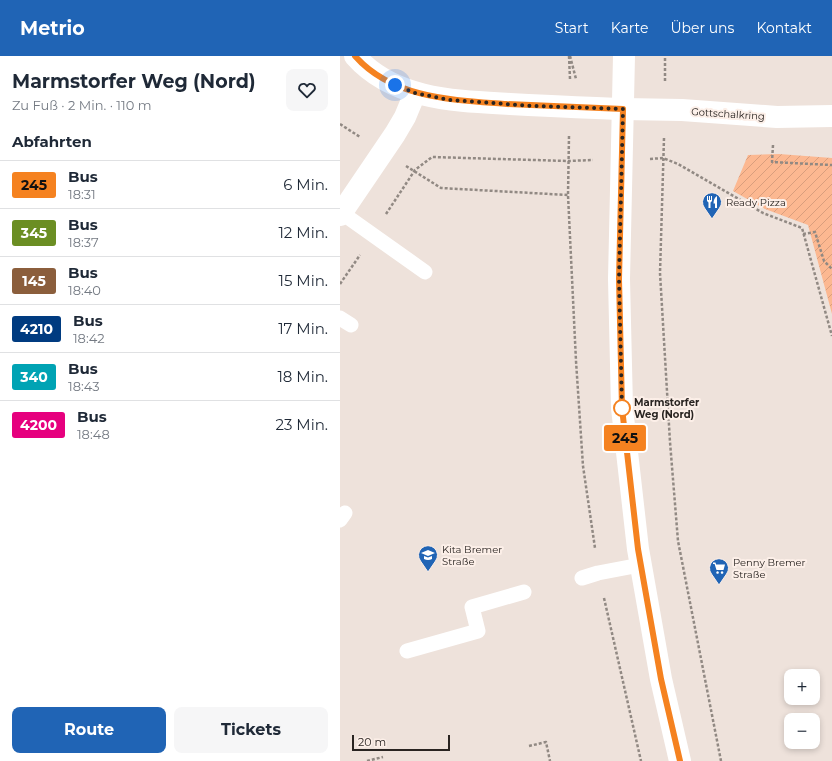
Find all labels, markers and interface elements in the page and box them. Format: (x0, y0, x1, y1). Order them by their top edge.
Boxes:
text: Metrio (20, 17, 85, 40)
text: Start (555, 19, 589, 37)
text: Karte (611, 19, 648, 37)
text: Über uns (670, 19, 734, 37)
text: Kontakt (756, 19, 812, 37)
button: heart (286, 69, 328, 111)
text: Marmstorfer Weg (Nord) (12, 70, 256, 93)
your location (385, 75, 405, 95)
text: Zu Fuß · 2 Min. · 110 m (12, 97, 152, 113)
street label: Gottschalkring (691, 105, 765, 123)
text: Abfahrten (12, 132, 92, 151)
text: Bus (68, 167, 98, 186)
text: 6 Min. (283, 175, 328, 194)
text: 245 (21, 176, 47, 194)
text: 18:31 (68, 186, 96, 202)
restaurant icon: Ready Pizza (701, 191, 723, 219)
place label: Ready Pizza (726, 196, 786, 209)
text: Bus (68, 215, 98, 234)
text: 12 Min. (278, 223, 328, 242)
text: 345 (21, 224, 47, 242)
text: 18:37 (68, 234, 99, 250)
text: Bus (68, 263, 98, 282)
text: 15 Min. (278, 271, 328, 290)
text: 145 (22, 272, 46, 290)
text: 18:40 (68, 282, 101, 298)
text: Bus (73, 311, 103, 330)
text: 17 Min. (278, 319, 328, 338)
text: 4210 (20, 320, 53, 338)
text: 18:42 (73, 330, 105, 346)
text: Bus (68, 359, 98, 378)
text: 18 Min. (277, 367, 328, 386)
text: 340 (20, 368, 48, 386)
text: 18:43 (68, 378, 99, 394)
place label: Marmstorfer Weg (Nord) (634, 396, 700, 421)
marker: Marmstorfer Weg (Nord) (613, 399, 631, 417)
text: Bus (77, 407, 107, 426)
text: 23 Min. (275, 415, 328, 434)
text: 4200 (20, 416, 57, 434)
line badge: 245 (602, 425, 648, 451)
text: 18:48 (77, 426, 110, 442)
text: 245 (612, 429, 638, 447)
place label: Kita Bremer Straße (442, 543, 502, 568)
school or university icon: Kita Bremer Straße (417, 544, 439, 572)
place label: Penny Bremer Straße (733, 556, 806, 581)
supermarket icon: Penny Bremer Straße (708, 557, 730, 585)
map controls (784, 669, 820, 749)
button: + (784, 669, 820, 705)
button: Route (12, 707, 166, 753)
button: Tickets (174, 707, 328, 753)
button: − (784, 713, 820, 749)
scale bar (352, 733, 450, 752)
text: 20 m (358, 735, 386, 749)

